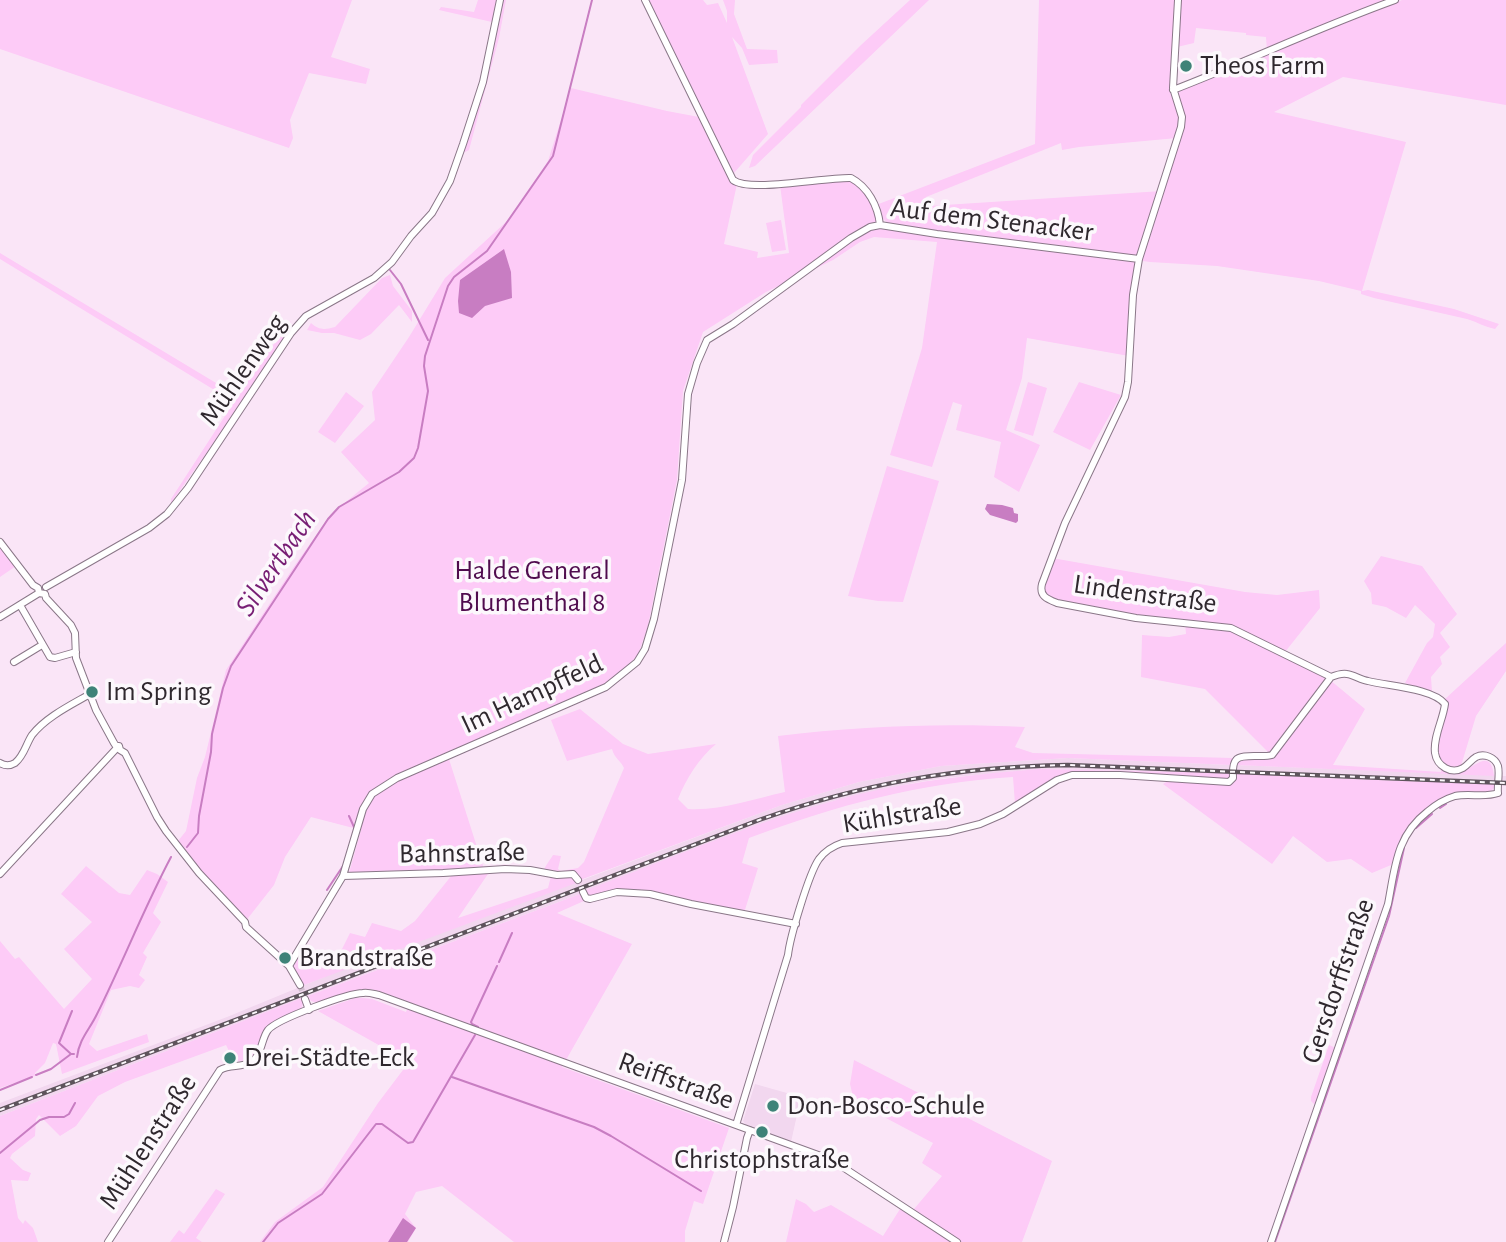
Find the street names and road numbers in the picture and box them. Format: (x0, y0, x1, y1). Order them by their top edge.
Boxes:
street label: Auf dem Stenacker (889, 191, 1095, 249)
street label: Mühlenweg (192, 308, 294, 432)
street label: Lindenstraße (1071, 567, 1219, 621)
street label: Im Hampffeld (456, 647, 608, 741)
street label: Kühlstraße (840, 789, 964, 841)
street label: Bahnstraße (399, 835, 525, 871)
street label: Gersdorffstraße (1294, 894, 1382, 1068)
street label: Reiffstraße (614, 1045, 738, 1117)
street label: Mühlenstraße (92, 1068, 204, 1216)

